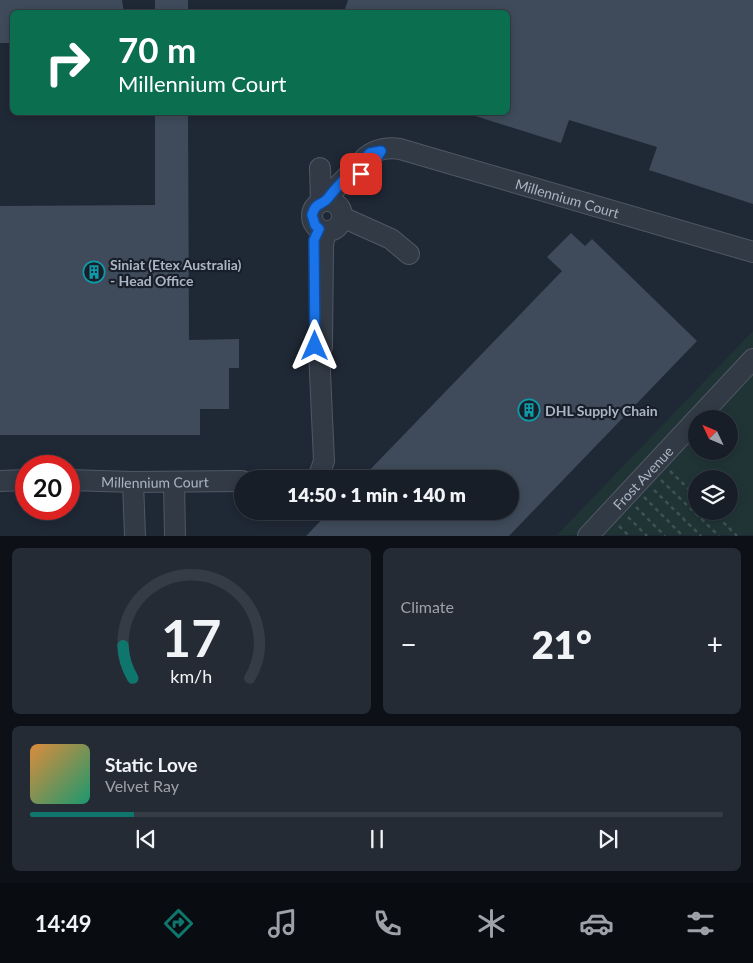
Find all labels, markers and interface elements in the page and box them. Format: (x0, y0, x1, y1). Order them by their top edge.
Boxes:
text: 70 m (118, 28, 196, 70)
icon: right (35, 30, 100, 95)
text: Millennium Court (118, 70, 286, 97)
pin (340, 153, 382, 195)
icon: arrive (347, 160, 375, 188)
street label: Millennium Court (514, 175, 621, 221)
place label: Siniat (Etex Australia) - Head Office (110, 256, 242, 289)
building icon: Siniat (Etex Australia) - Head Office (82, 260, 106, 284)
position arrow (288, 319, 340, 371)
building icon: DHL Supply Chain (517, 398, 541, 422)
place label: DHL Supply Chain (545, 402, 658, 419)
north arrow (688, 410, 738, 460)
map controls (688, 410, 738, 520)
street label: Frost Avenue (609, 442, 676, 513)
speed limit sign: 20 (15, 455, 80, 520)
button: layers (688, 470, 738, 520)
street label: Millennium Court (101, 473, 209, 491)
text: 14:50 · 1 min · 140 m (287, 483, 466, 506)
text: Climate (401, 597, 454, 616)
text: 17 (161, 606, 221, 668)
text: 21° (532, 621, 592, 667)
text: − (401, 627, 417, 661)
text: + (707, 627, 723, 661)
text: km/h (170, 665, 212, 687)
text: Static Love (105, 753, 197, 776)
text: Velvet Ray (105, 776, 179, 795)
icon: previous (132, 825, 160, 853)
icon: pause (363, 825, 391, 853)
icon: next (594, 825, 622, 853)
icon: directions (161, 906, 196, 941)
icon: music (265, 906, 300, 941)
icon: phone (370, 906, 405, 941)
icon: climate (474, 906, 509, 941)
icon: car (579, 906, 614, 941)
icon: filters (683, 906, 718, 941)
text: 14:49 (35, 910, 91, 937)

